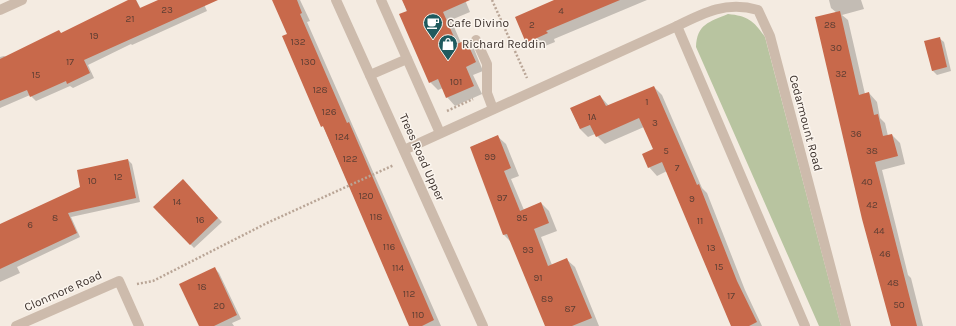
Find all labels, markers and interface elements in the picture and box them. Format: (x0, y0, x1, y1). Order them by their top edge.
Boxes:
house number: 23 (161, 4, 173, 16)
house number: 4 (558, 5, 564, 17)
cafe icon: Cafe Divino (422, 12, 444, 40)
house number: 21 (125, 13, 135, 25)
place label: Cafe Divino (447, 16, 509, 30)
house number: 2 (529, 19, 535, 31)
house number: 28 (824, 19, 836, 31)
house number: 19 (89, 30, 99, 42)
shop icon: Richard Reddin (437, 33, 459, 61)
house number: 132 (290, 36, 306, 48)
place label: Richard Reddin (462, 37, 546, 51)
house number: 30 (830, 42, 842, 54)
house number: 17 (66, 56, 74, 68)
house number: 130 (300, 56, 316, 68)
house number: 32 (835, 68, 847, 80)
house number: 15 (32, 69, 41, 81)
street label: Cedarmount Road (786, 73, 826, 173)
house number: 101 (450, 76, 462, 88)
house number: 128 (312, 84, 328, 96)
house number: 1 (645, 96, 649, 108)
house number: 126 (322, 106, 337, 118)
street label: Trees Road Upper (397, 111, 448, 203)
house number: 1A (587, 111, 597, 123)
house number: 3 (652, 117, 658, 129)
house number: 36 (850, 128, 862, 140)
house number: 124 (335, 131, 350, 143)
house number: 5 (663, 145, 669, 157)
house number: 38 (866, 145, 878, 157)
house number: 99 (484, 151, 496, 163)
house number: 122 (343, 153, 358, 165)
house number: 7 (675, 162, 680, 174)
house number: 12 (113, 171, 123, 183)
house number: 10 (87, 175, 97, 187)
house number: 40 (861, 176, 873, 188)
house number: 120 (358, 190, 374, 202)
house number: 97 (497, 192, 508, 204)
house number: 9 (689, 193, 695, 205)
house number: 14 (173, 196, 182, 208)
house number: 42 (866, 199, 878, 211)
house number: 118 (370, 211, 382, 223)
house number: 8 (52, 212, 58, 224)
house number: 95 (516, 212, 528, 224)
house number: 16 (195, 214, 205, 226)
house number: 11 (697, 215, 703, 227)
house number: 6 (27, 219, 33, 231)
house number: 44 (873, 225, 885, 237)
house number: 116 (383, 241, 395, 253)
house number: 13 (706, 242, 716, 254)
house number: 93 (522, 244, 534, 256)
house number: 46 (879, 248, 891, 260)
house number: 15 (715, 261, 724, 273)
house number: 114 (392, 262, 405, 274)
street label: Clonmore Road (22, 268, 104, 314)
house number: 91 (533, 272, 543, 284)
house number: 48 (887, 277, 899, 289)
house number: 18 (197, 281, 207, 293)
house number: 112 (403, 288, 415, 300)
house number: 17 (727, 290, 735, 302)
house number: 89 (541, 293, 553, 305)
house number: 50 (893, 299, 905, 311)
house number: 20 (213, 300, 225, 312)
house number: 87 (565, 303, 576, 315)
house number: 110 (412, 309, 424, 321)

